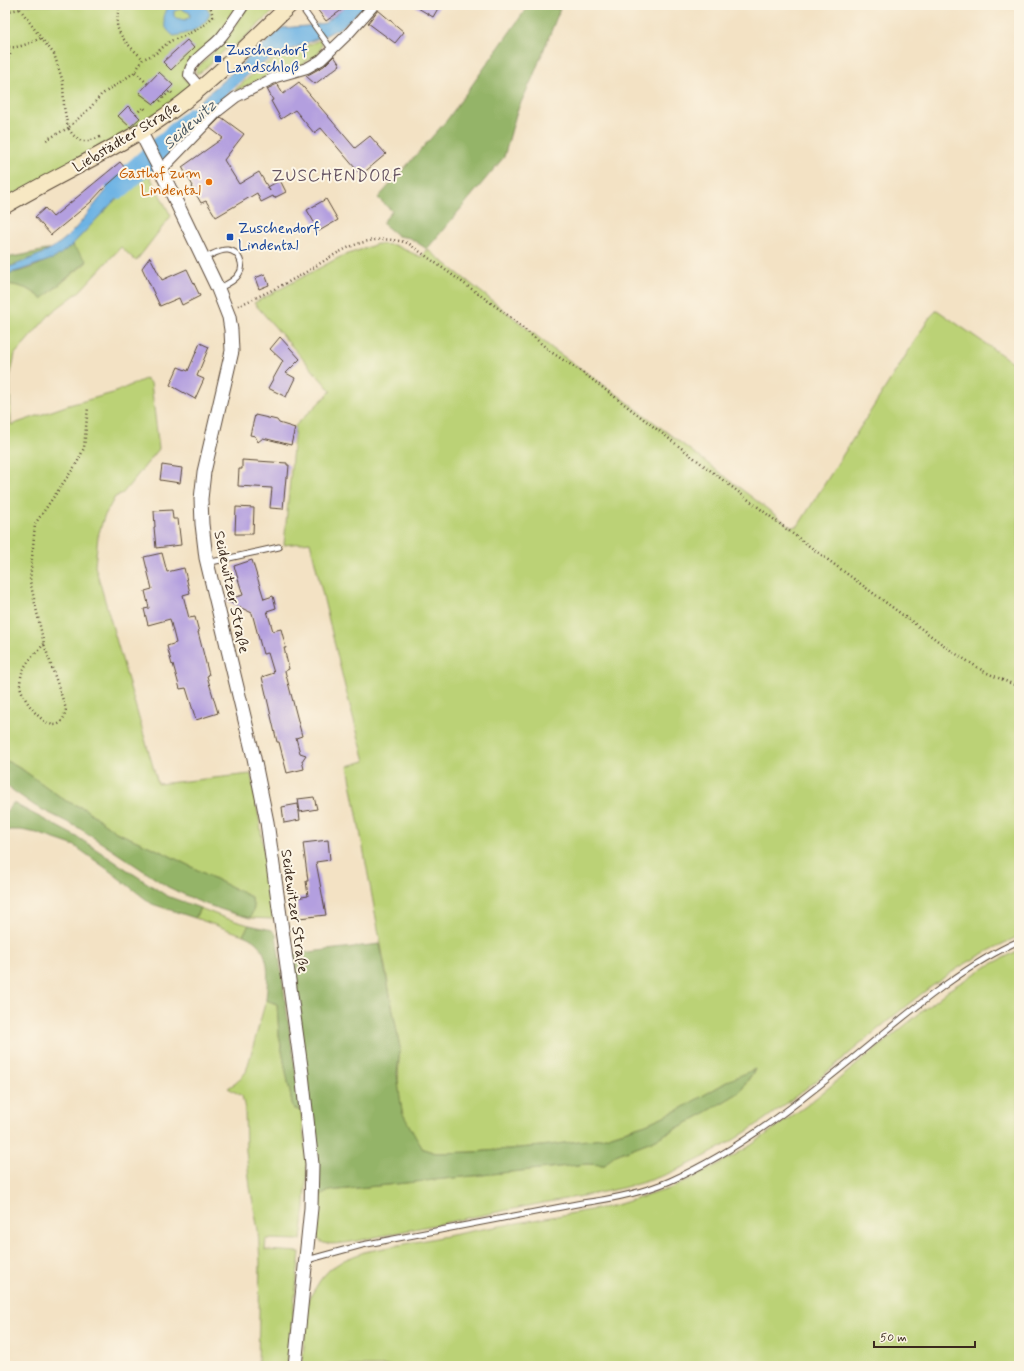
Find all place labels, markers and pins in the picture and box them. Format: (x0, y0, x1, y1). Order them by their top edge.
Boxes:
place label: Zuschendorf Landschloß (226, 41, 308, 78)
marker: Zuschendorf Landschloß (213, 54, 223, 64)
place label: Gasthof zum Lindental (119, 164, 201, 201)
marker: Gasthof zum Lindental (204, 177, 214, 187)
place label: Zuschendorf Lindental (238, 219, 320, 256)
marker: Zuschendorf Lindental (225, 232, 235, 242)

